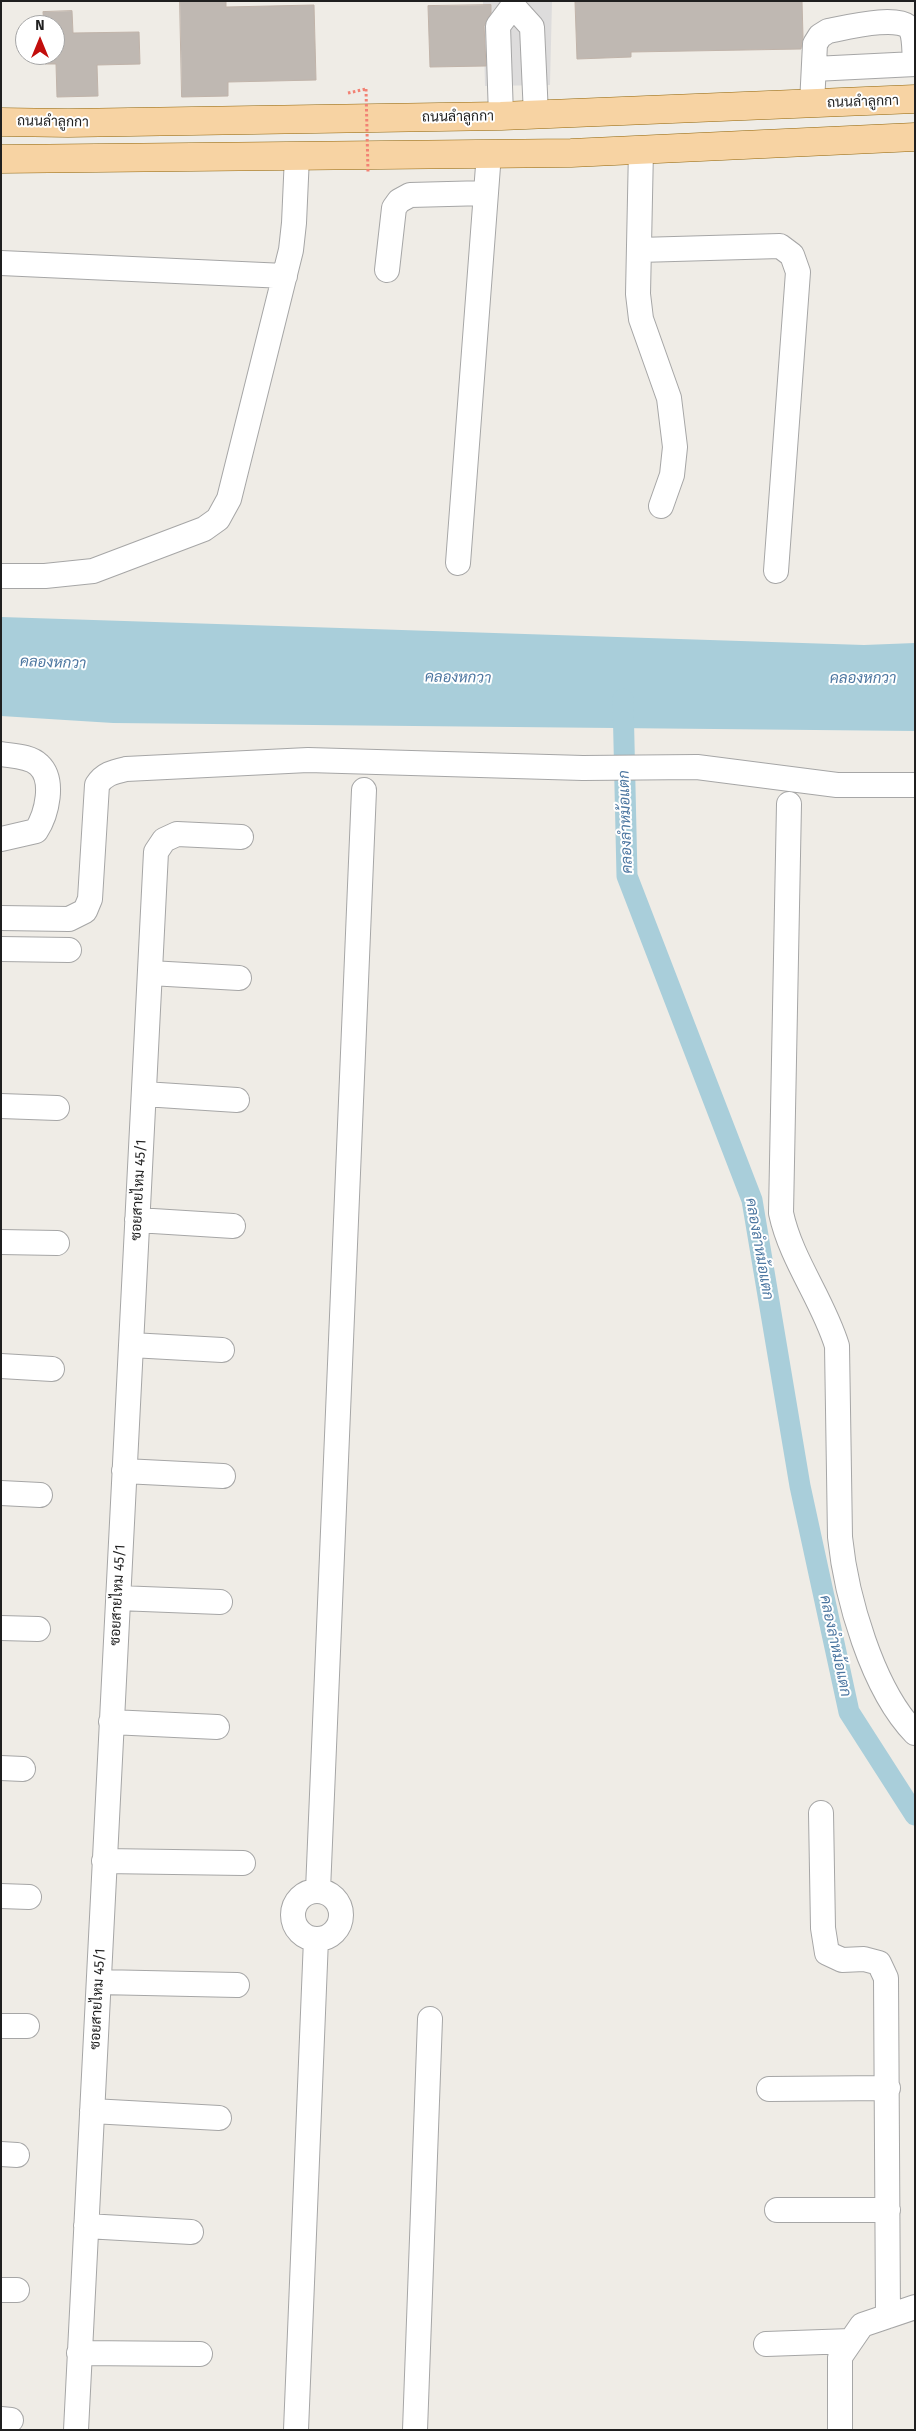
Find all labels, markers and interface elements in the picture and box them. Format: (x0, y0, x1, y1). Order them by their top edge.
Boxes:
north arrow (15, 15, 65, 65)
text: N (35, 17, 45, 34)
street label: ถนนลำลูกกา (827, 92, 899, 112)
street label: ถนนลำลูกกา (422, 108, 494, 126)
street label: ถนนลำลูกกา (17, 113, 89, 131)
water label: คลองหกวา (19, 653, 87, 673)
water label: คลองหกวา (425, 668, 491, 688)
water label: คลองหกวา (830, 670, 896, 688)
water label: คลองลำหม้อแตก (615, 770, 637, 874)
street label: ซอยสายไหม 45/1 (128, 1139, 150, 1241)
water label: คลองลำหม้อแตก (741, 1197, 777, 1301)
street label: ซอยสายไหม 45/1 (107, 1544, 129, 1646)
water label: คลองลำหม้อแตก (815, 1594, 855, 1698)
street label: ซอยสายไหม 45/1 (87, 1948, 109, 2050)

